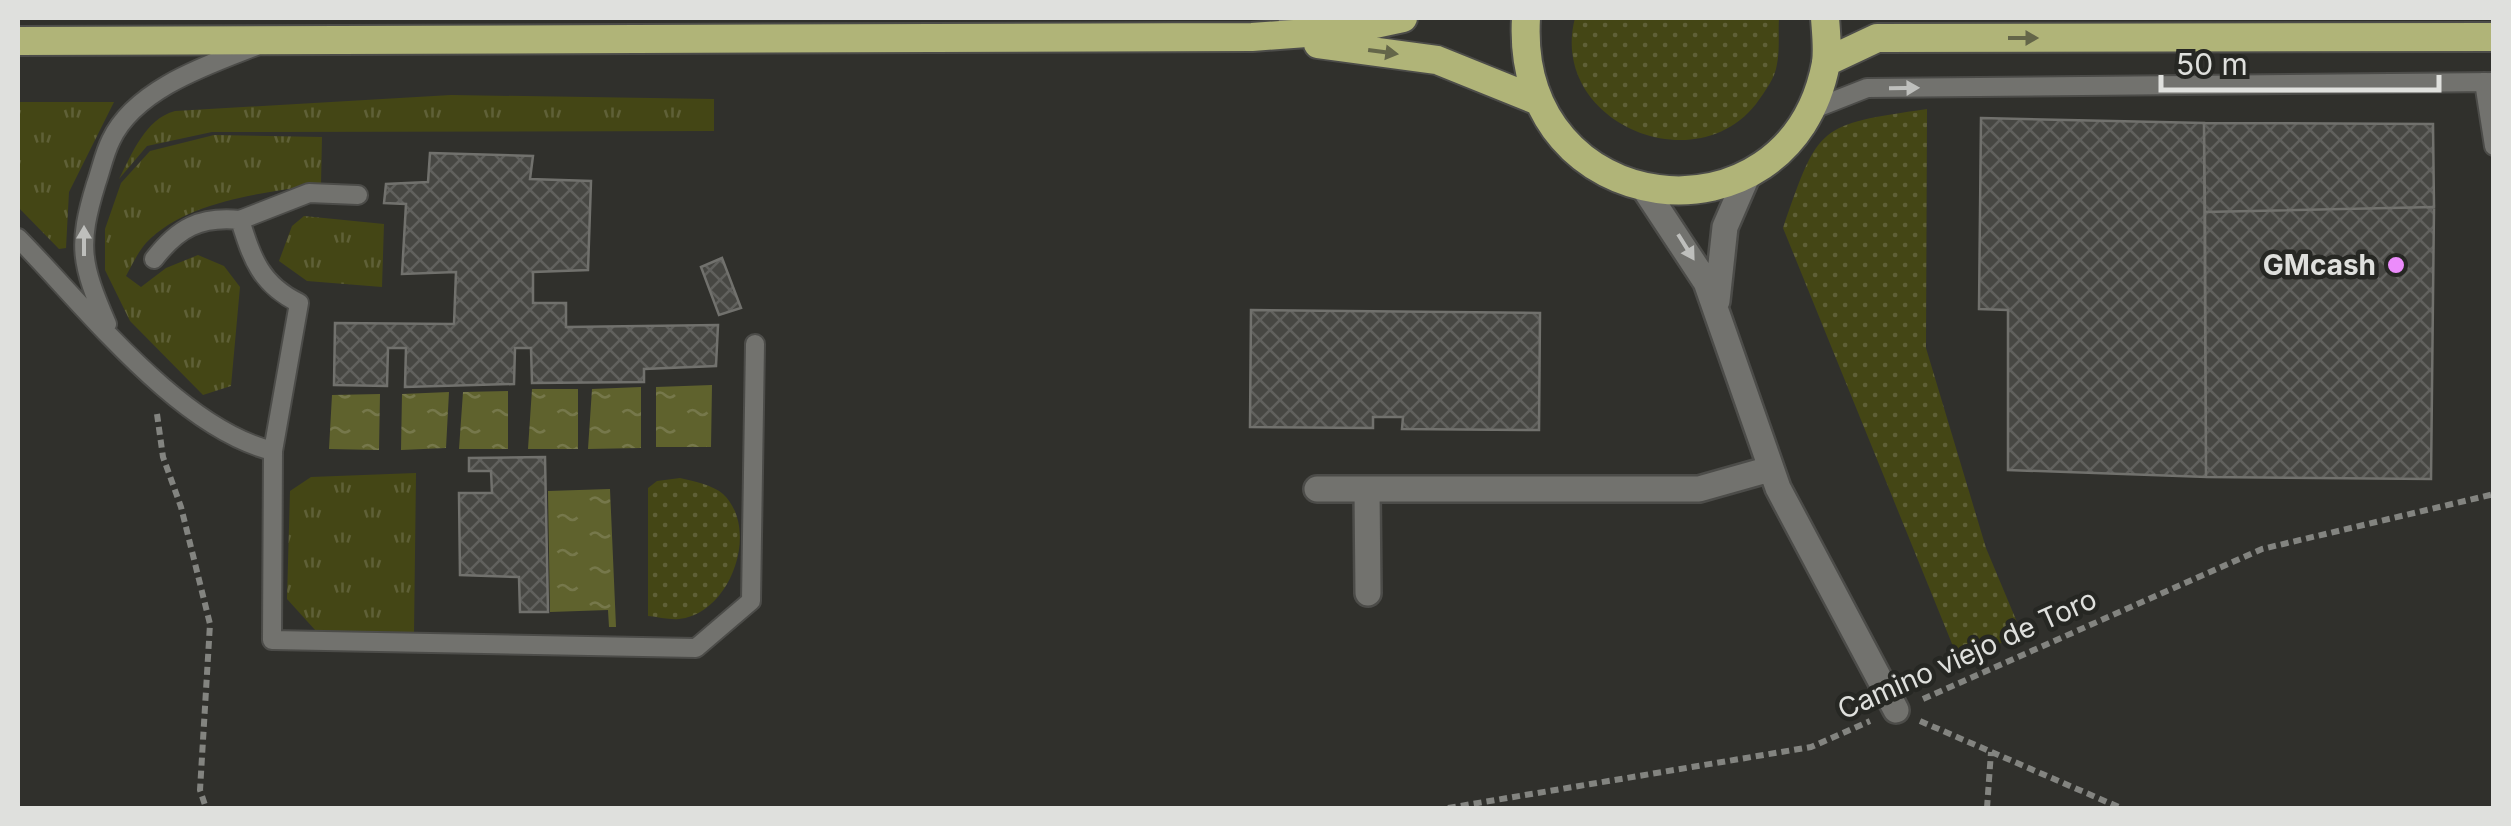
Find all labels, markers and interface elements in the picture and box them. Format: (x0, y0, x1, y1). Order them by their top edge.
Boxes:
one-way arrow (2008, 30, 2040, 46)
scale bar (2161, 30, 2438, 92)
one-way arrow (1368, 45, 1400, 61)
text: 50 m (2176, 46, 2248, 82)
one-way arrow (1889, 80, 1921, 96)
one-way arrow (76, 225, 92, 256)
one-way arrow (1676, 233, 1695, 260)
place label: GMcash (2263, 248, 2376, 282)
marker: GMcash (2385, 254, 2407, 276)
street label: Camino viejo de Toro (1832, 582, 2102, 726)

